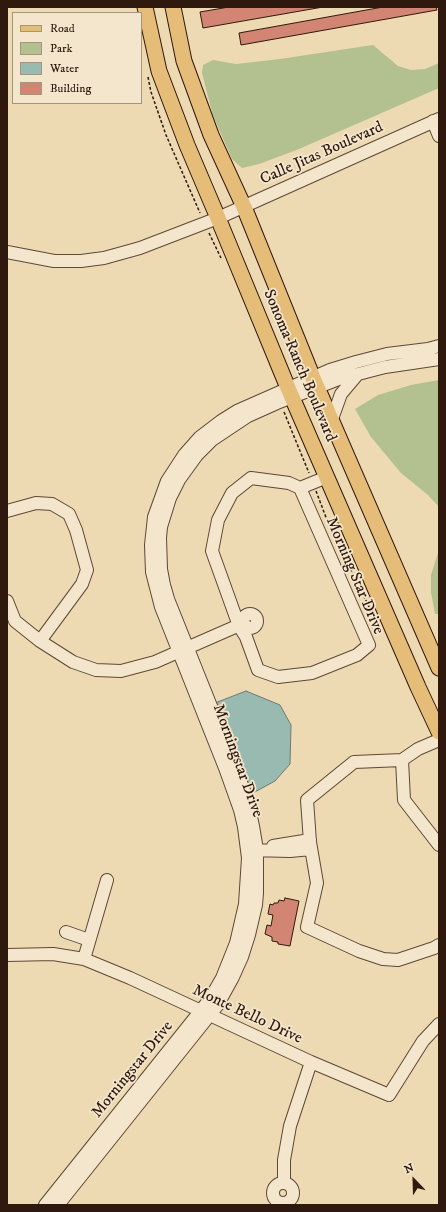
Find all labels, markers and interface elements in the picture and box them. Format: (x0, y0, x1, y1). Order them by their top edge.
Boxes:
legend (12, 12, 142, 104)
text: Road (50, 21, 75, 36)
text: Park (50, 41, 72, 56)
text: Water (50, 61, 79, 76)
text: Building (50, 81, 91, 96)
street label: Calle Jitas Boulevard (258, 118, 386, 190)
street label: Sonoma Ranch Boulevard (258, 287, 340, 445)
street label: Morning Star Drive (321, 515, 387, 637)
street label: Morningstar Drive (208, 702, 266, 820)
street label: Monte Bello Drive (189, 981, 305, 1049)
street label: Morningstar Drive (88, 1018, 178, 1122)
north arrow (394, 1160, 434, 1200)
text: N (402, 1161, 416, 1177)

